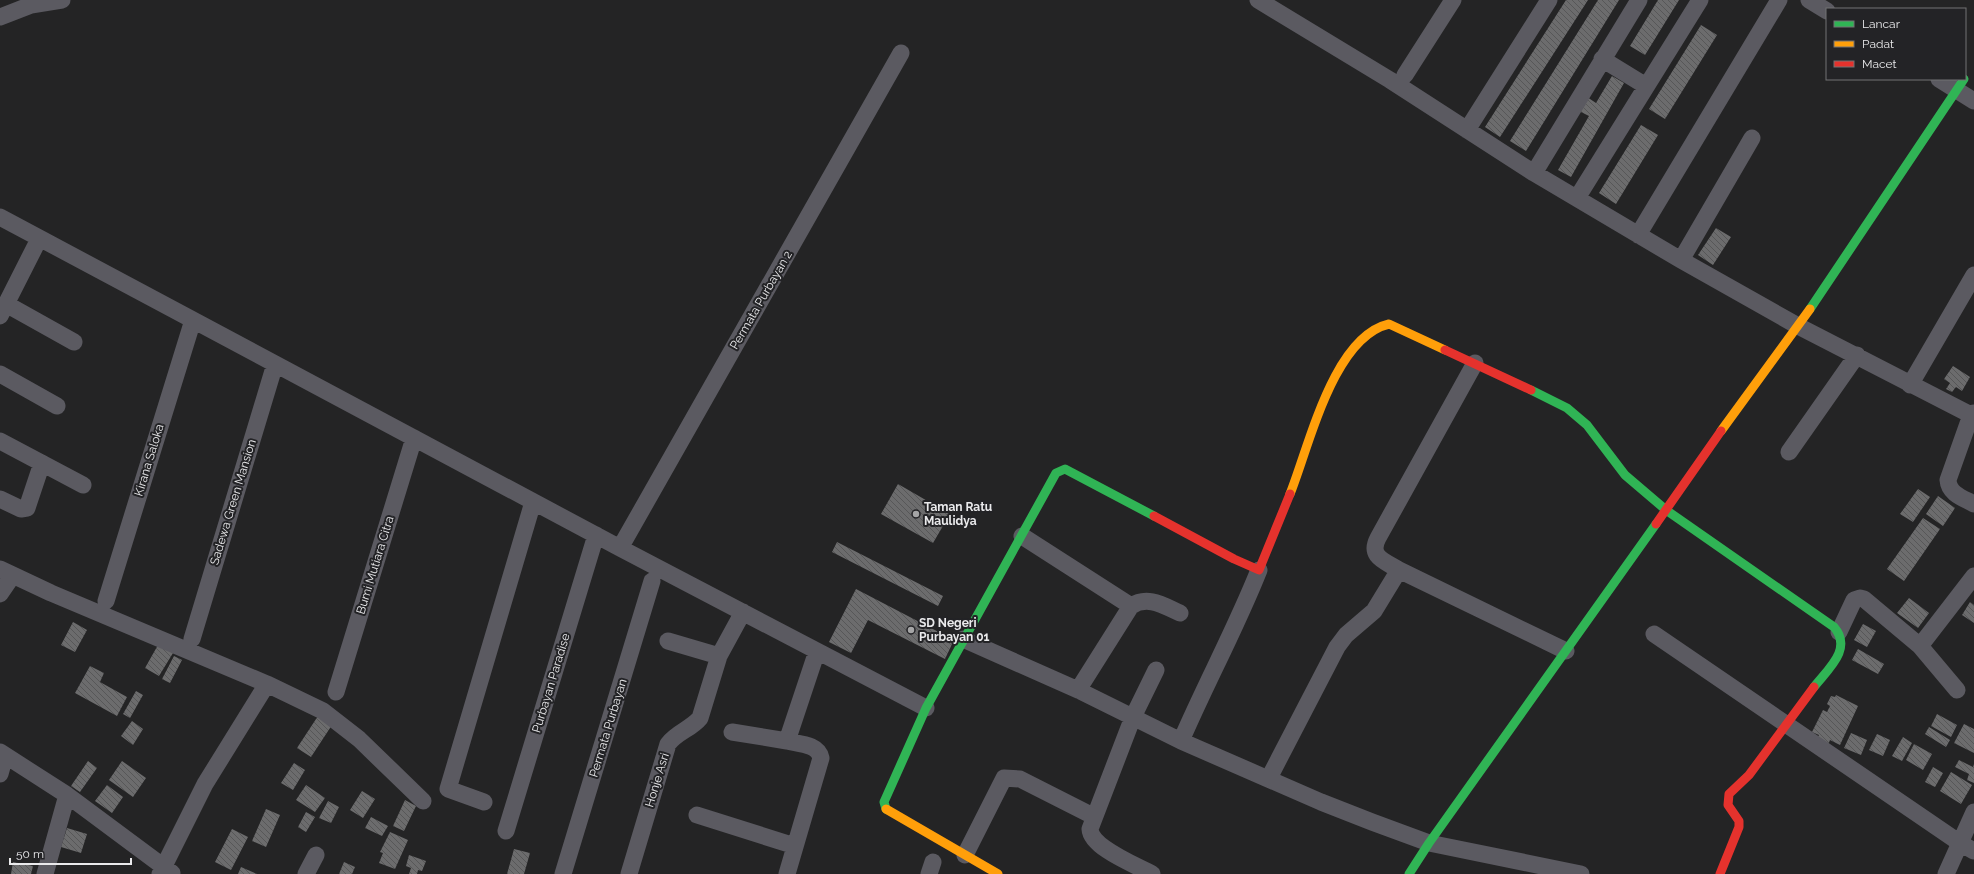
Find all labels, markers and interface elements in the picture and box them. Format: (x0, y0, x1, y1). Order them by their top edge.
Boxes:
legend (1826, 8, 1966, 80)
text: Lancar (1862, 17, 1901, 31)
text: Padat (1862, 37, 1894, 51)
text: Macet (1862, 57, 1897, 71)
street label: Permata Purbayan 2 (727, 248, 795, 352)
street label: Kirana Saloka (131, 422, 167, 498)
street label: Sadewa Green Mansion (207, 437, 259, 567)
place label: Taman Ratu Maulidya (924, 500, 992, 528)
marker: Taman Ratu Maulidya (911, 509, 921, 519)
street label: Bumi Mutiara Citra (353, 514, 397, 616)
place label: SD Negeri Purbayan 01 (919, 616, 990, 644)
marker: SD Negeri Purbayan 01 (906, 625, 916, 635)
street label: Purbayan Paradise (529, 632, 573, 734)
street label: Permata Purbayan (586, 677, 630, 779)
street label: Honje Asri (642, 751, 672, 809)
scale bar (10, 840, 131, 866)
text: 50 m (16, 847, 44, 861)

